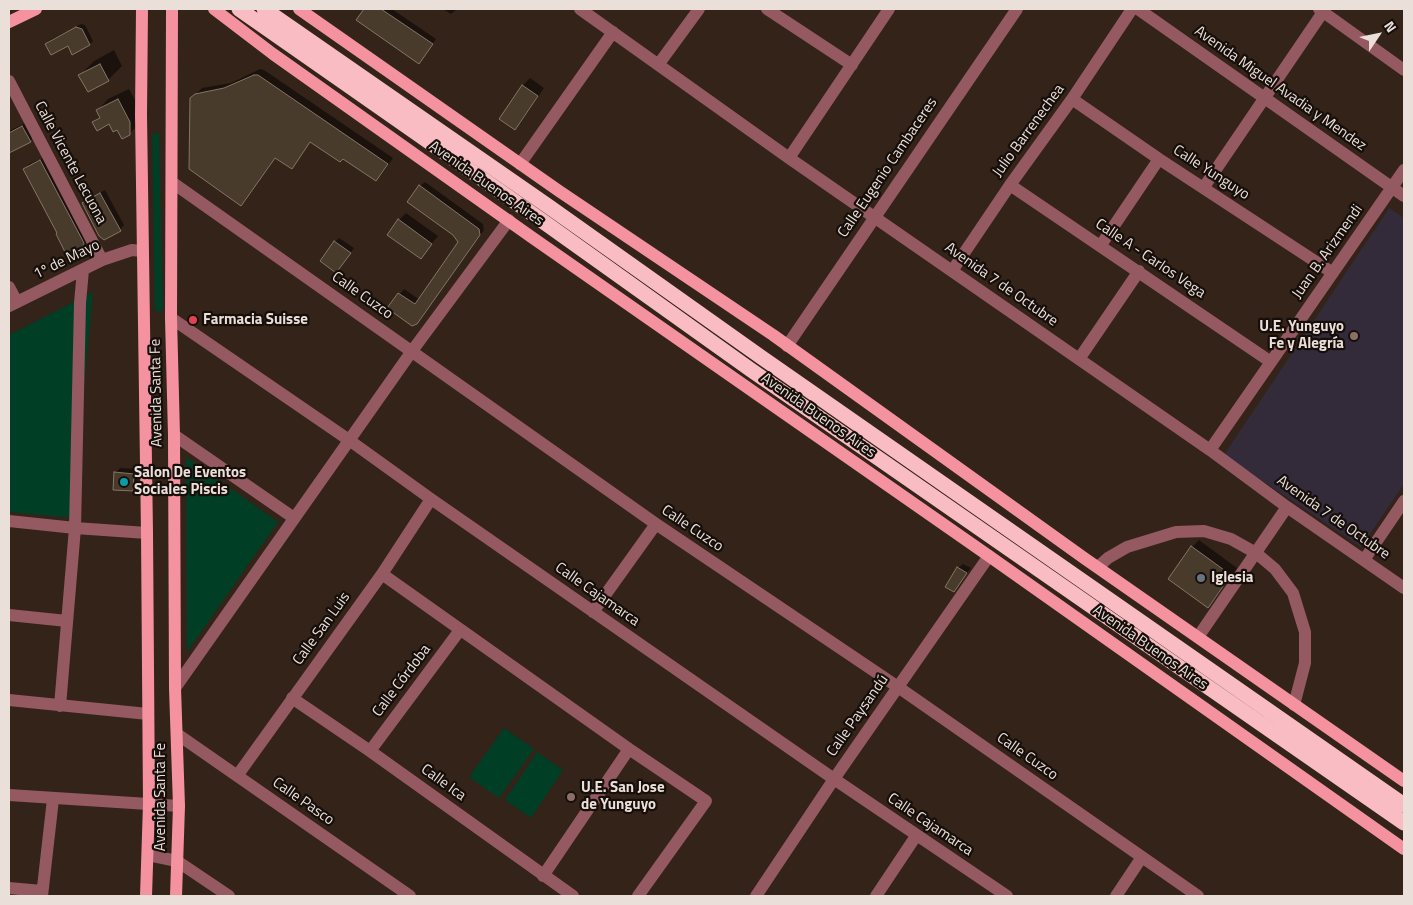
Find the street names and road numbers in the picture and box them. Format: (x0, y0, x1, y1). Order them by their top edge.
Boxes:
street label: Avenida Miguel Avadia y Mendez (1191, 23, 1369, 155)
street label: Julio Barrenechea (989, 81, 1069, 181)
street label: Calle Eugenio Cambaceres (834, 95, 942, 241)
street label: Calle Vicente Lecuona (30, 99, 110, 227)
street label: Avenida Buenos Aires (425, 138, 547, 230)
street label: Calle Yunguyo (1169, 142, 1253, 204)
street label: Juan B. Arizmendi (1289, 202, 1367, 302)
street label: Calle A - Carlos Vega (1091, 215, 1209, 303)
street label: 1º de Mayo (31, 236, 103, 284)
street label: Avenida 7 de Octubre (941, 239, 1061, 331)
street label: Calle Cuzco (328, 268, 396, 324)
street label: Avenida Santa Fe (147, 339, 167, 447)
street label: Avenida Buenos Aires (757, 370, 879, 462)
street label: Avenida 7 de Octubre (1273, 472, 1393, 564)
street label: Calle Cuzco (658, 502, 726, 556)
street label: Calle Cajamarca (551, 559, 643, 631)
street label: Calle San Luis (289, 589, 355, 669)
street label: Avenida Buenos Aires (1089, 602, 1211, 694)
street label: Calle Córdoba (369, 641, 435, 721)
street label: Calle Paysandú (823, 672, 893, 760)
street label: Calle Cuzco (993, 729, 1061, 785)
street label: Avenida Santa Fe (152, 743, 170, 851)
street label: Calle Ica (417, 761, 469, 805)
street label: Calle Pasco (269, 774, 337, 830)
street label: Calle Cajamarca (884, 790, 976, 860)

